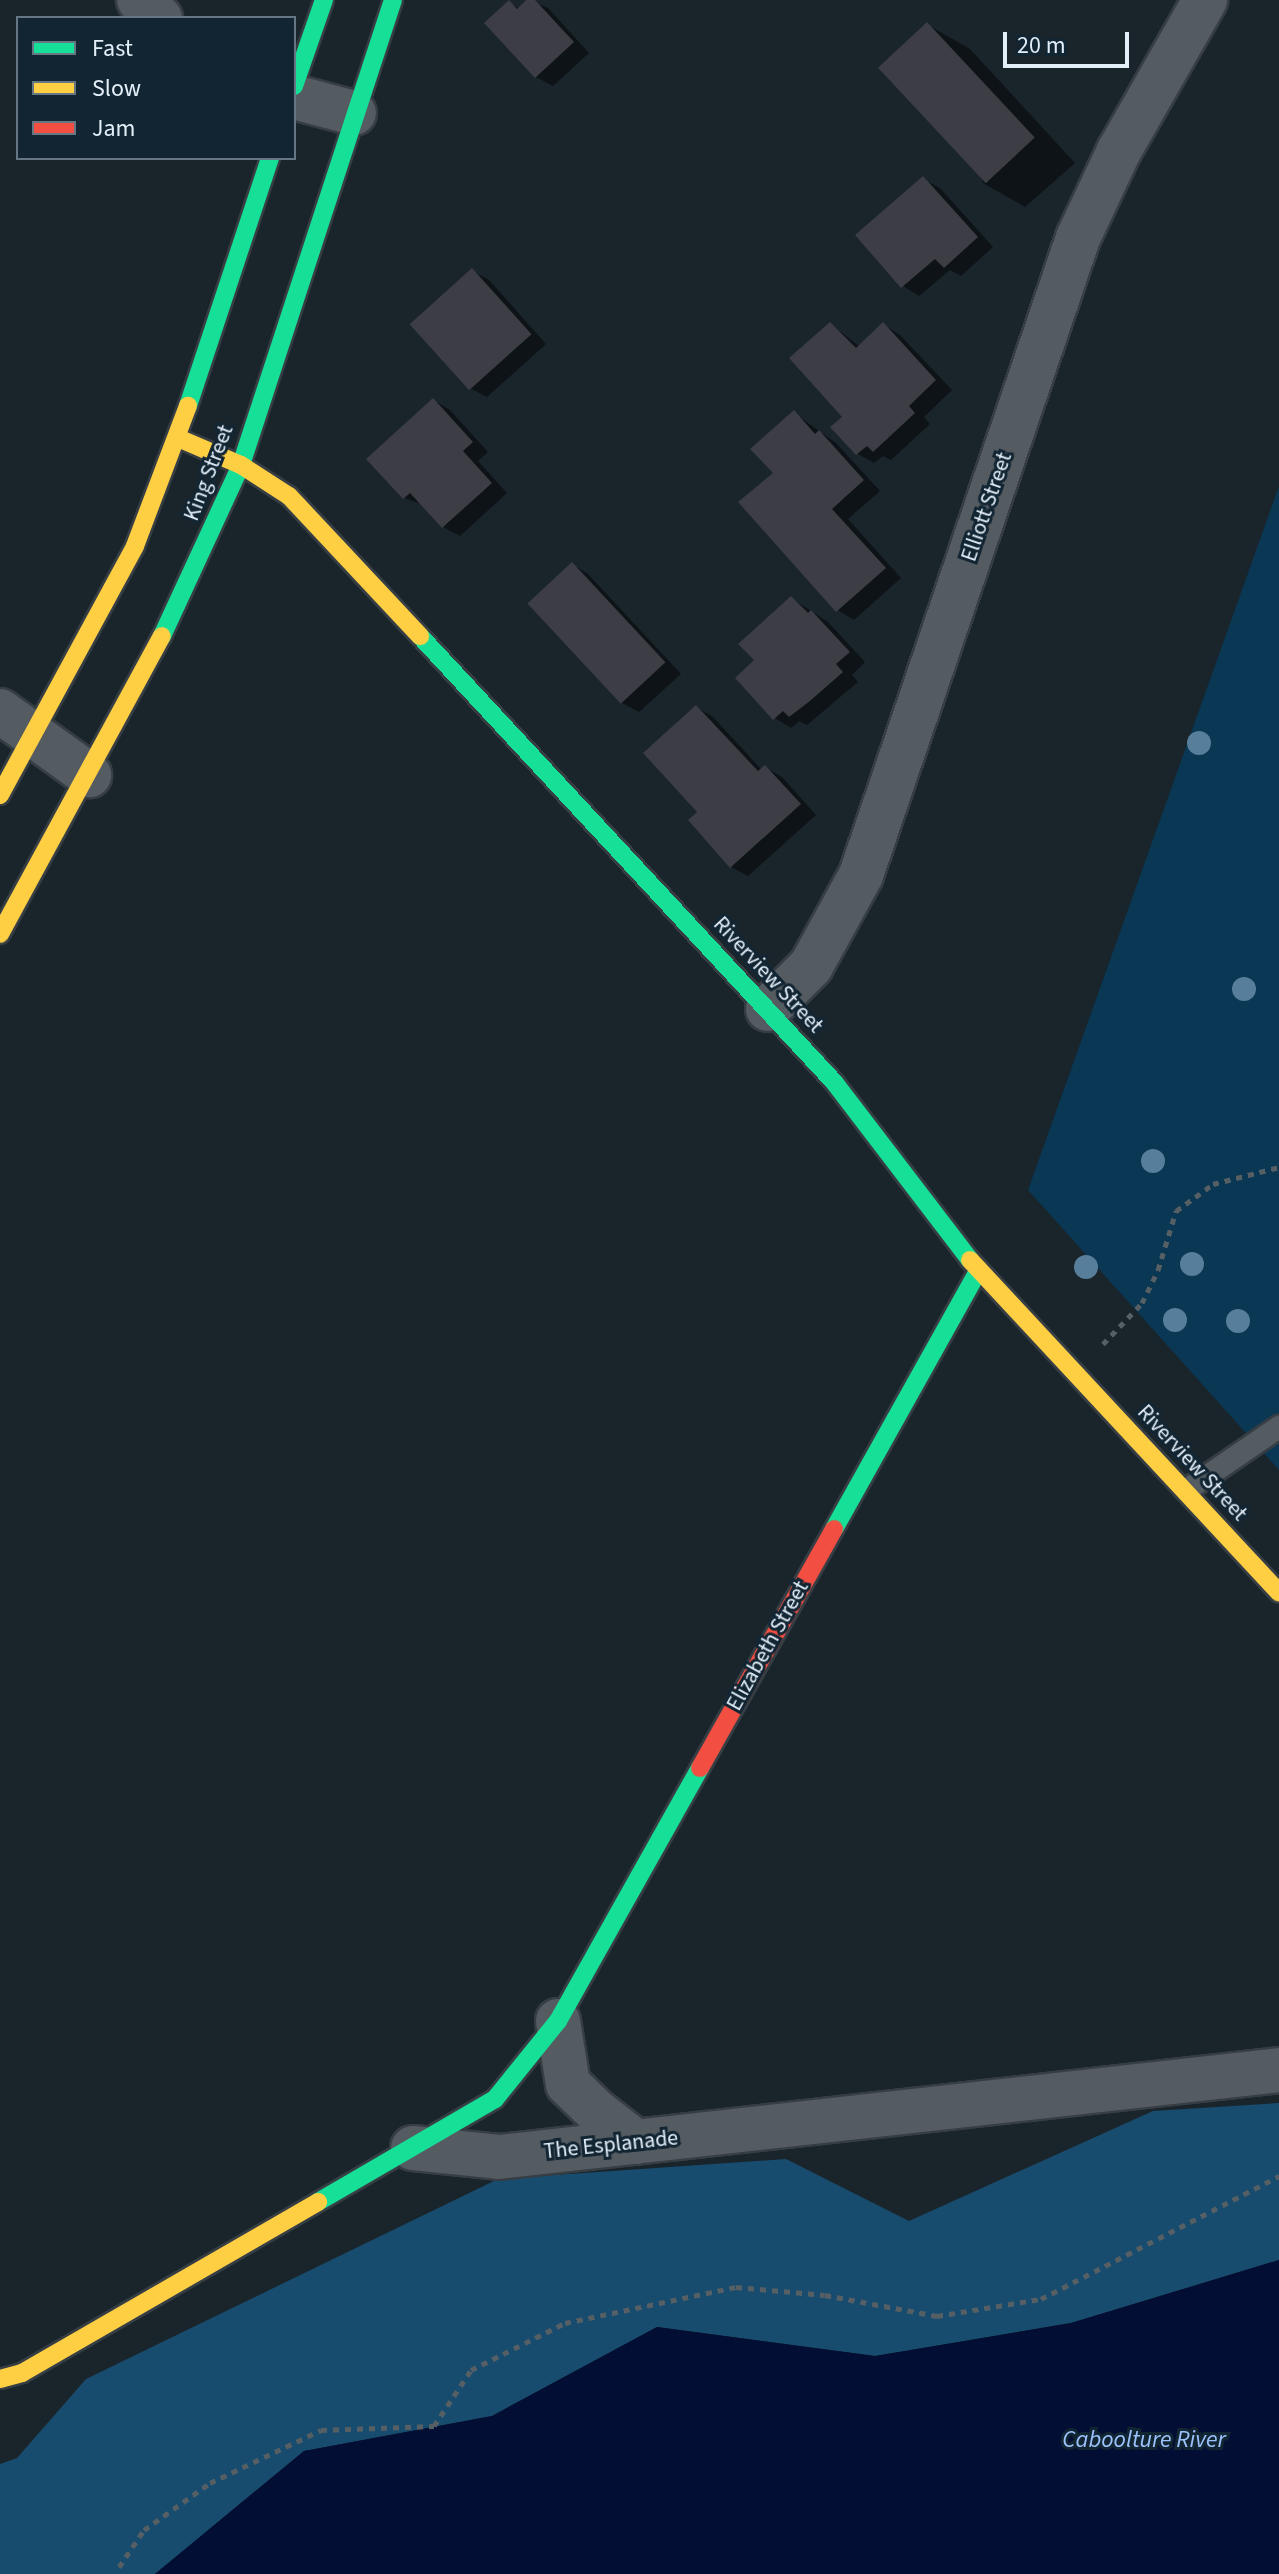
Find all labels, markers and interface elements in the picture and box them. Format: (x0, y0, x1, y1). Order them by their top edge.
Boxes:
legend (16, 16, 296, 160)
scale bar (1007, 16, 1133, 66)
text: 20 m (1017, 28, 1066, 63)
text: Fast (92, 31, 133, 66)
text: Slow (92, 71, 141, 106)
text: Jam (92, 111, 136, 146)
street label: King Street (179, 421, 239, 525)
street label: Elliott Street (956, 449, 1018, 565)
street label: Riverview Street (707, 911, 829, 1039)
street label: Riverview Street (1131, 1399, 1253, 1527)
street label: Elizabeth Street (721, 1576, 815, 1716)
street label: The Esplanade (542, 2125, 680, 2165)
water label: Caboolture River (1062, 2426, 1226, 2454)

